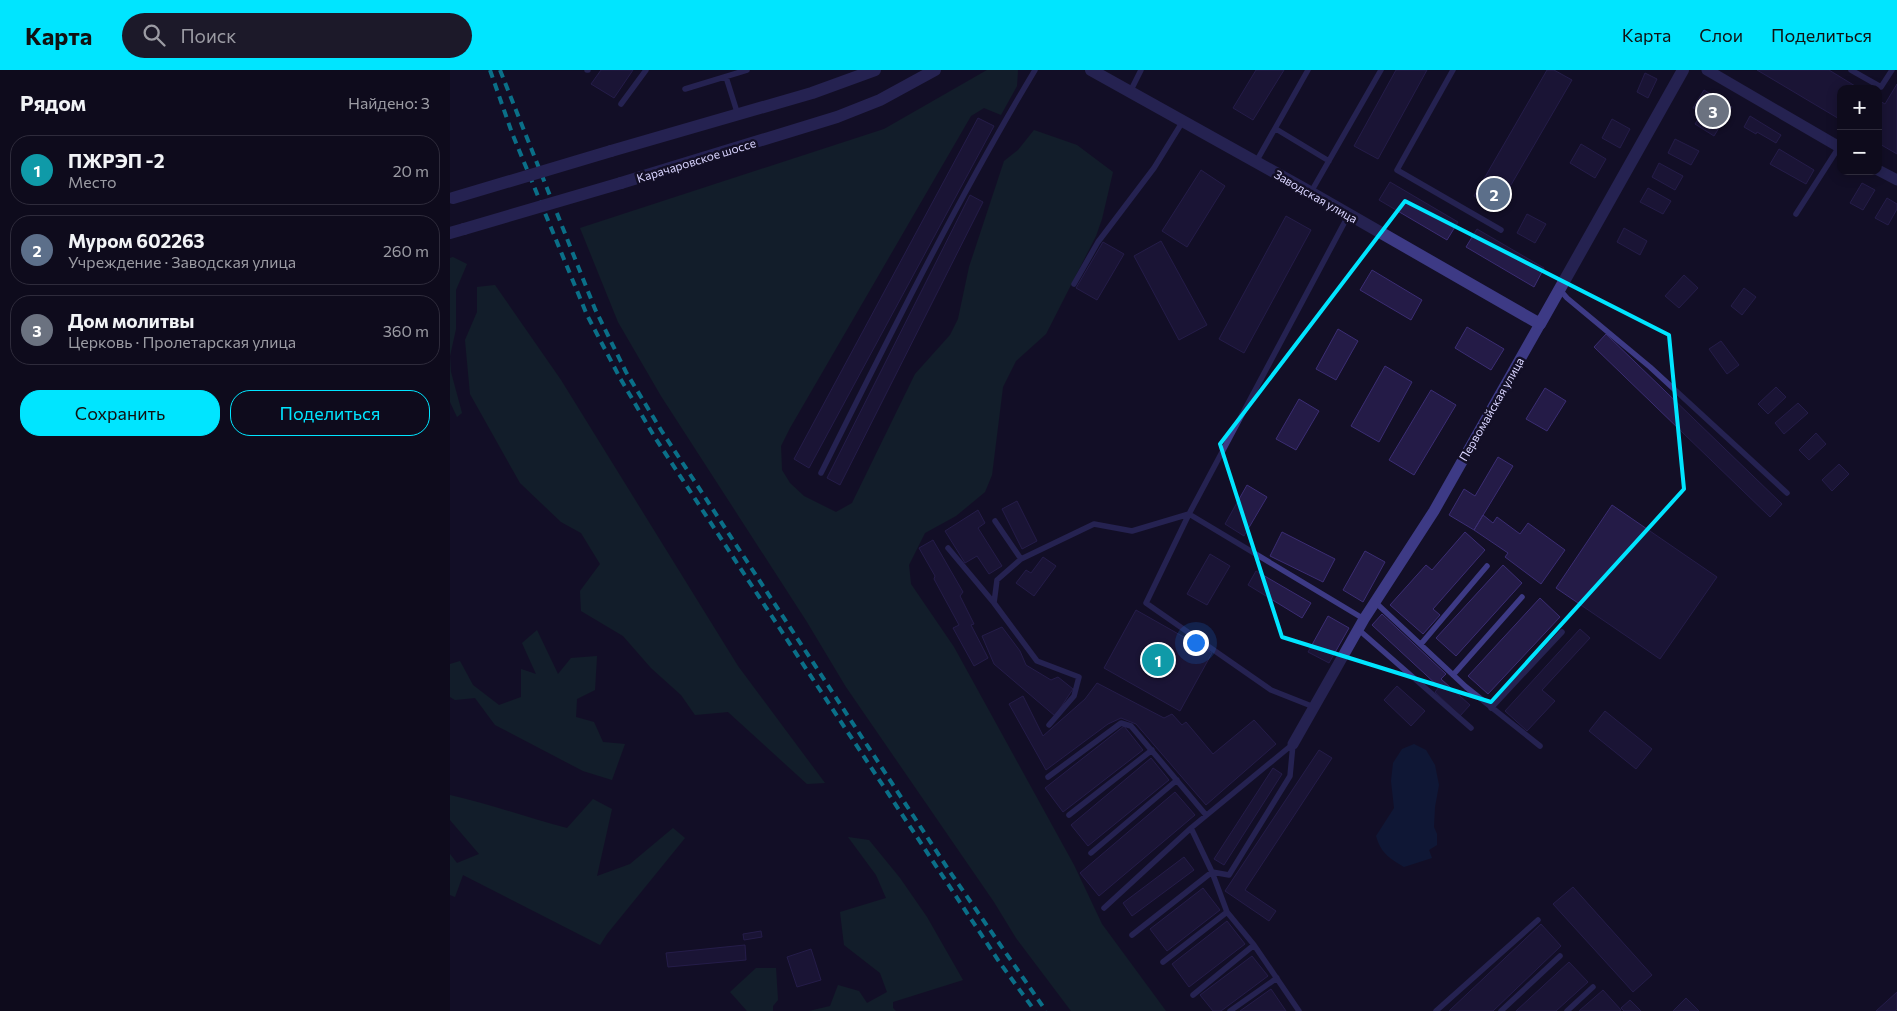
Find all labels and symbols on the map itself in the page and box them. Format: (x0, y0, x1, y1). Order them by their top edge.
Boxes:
pin: 3 (1697, 92, 1729, 130)
street label: Карачаровское шоссе (635, 135, 757, 185)
street label: Заводская улица (1272, 167, 1360, 225)
pin: 2 (1478, 175, 1510, 213)
street label: Первомайская улица (1456, 355, 1526, 463)
your location (1183, 630, 1209, 656)
pin: 1 (1142, 641, 1174, 679)

